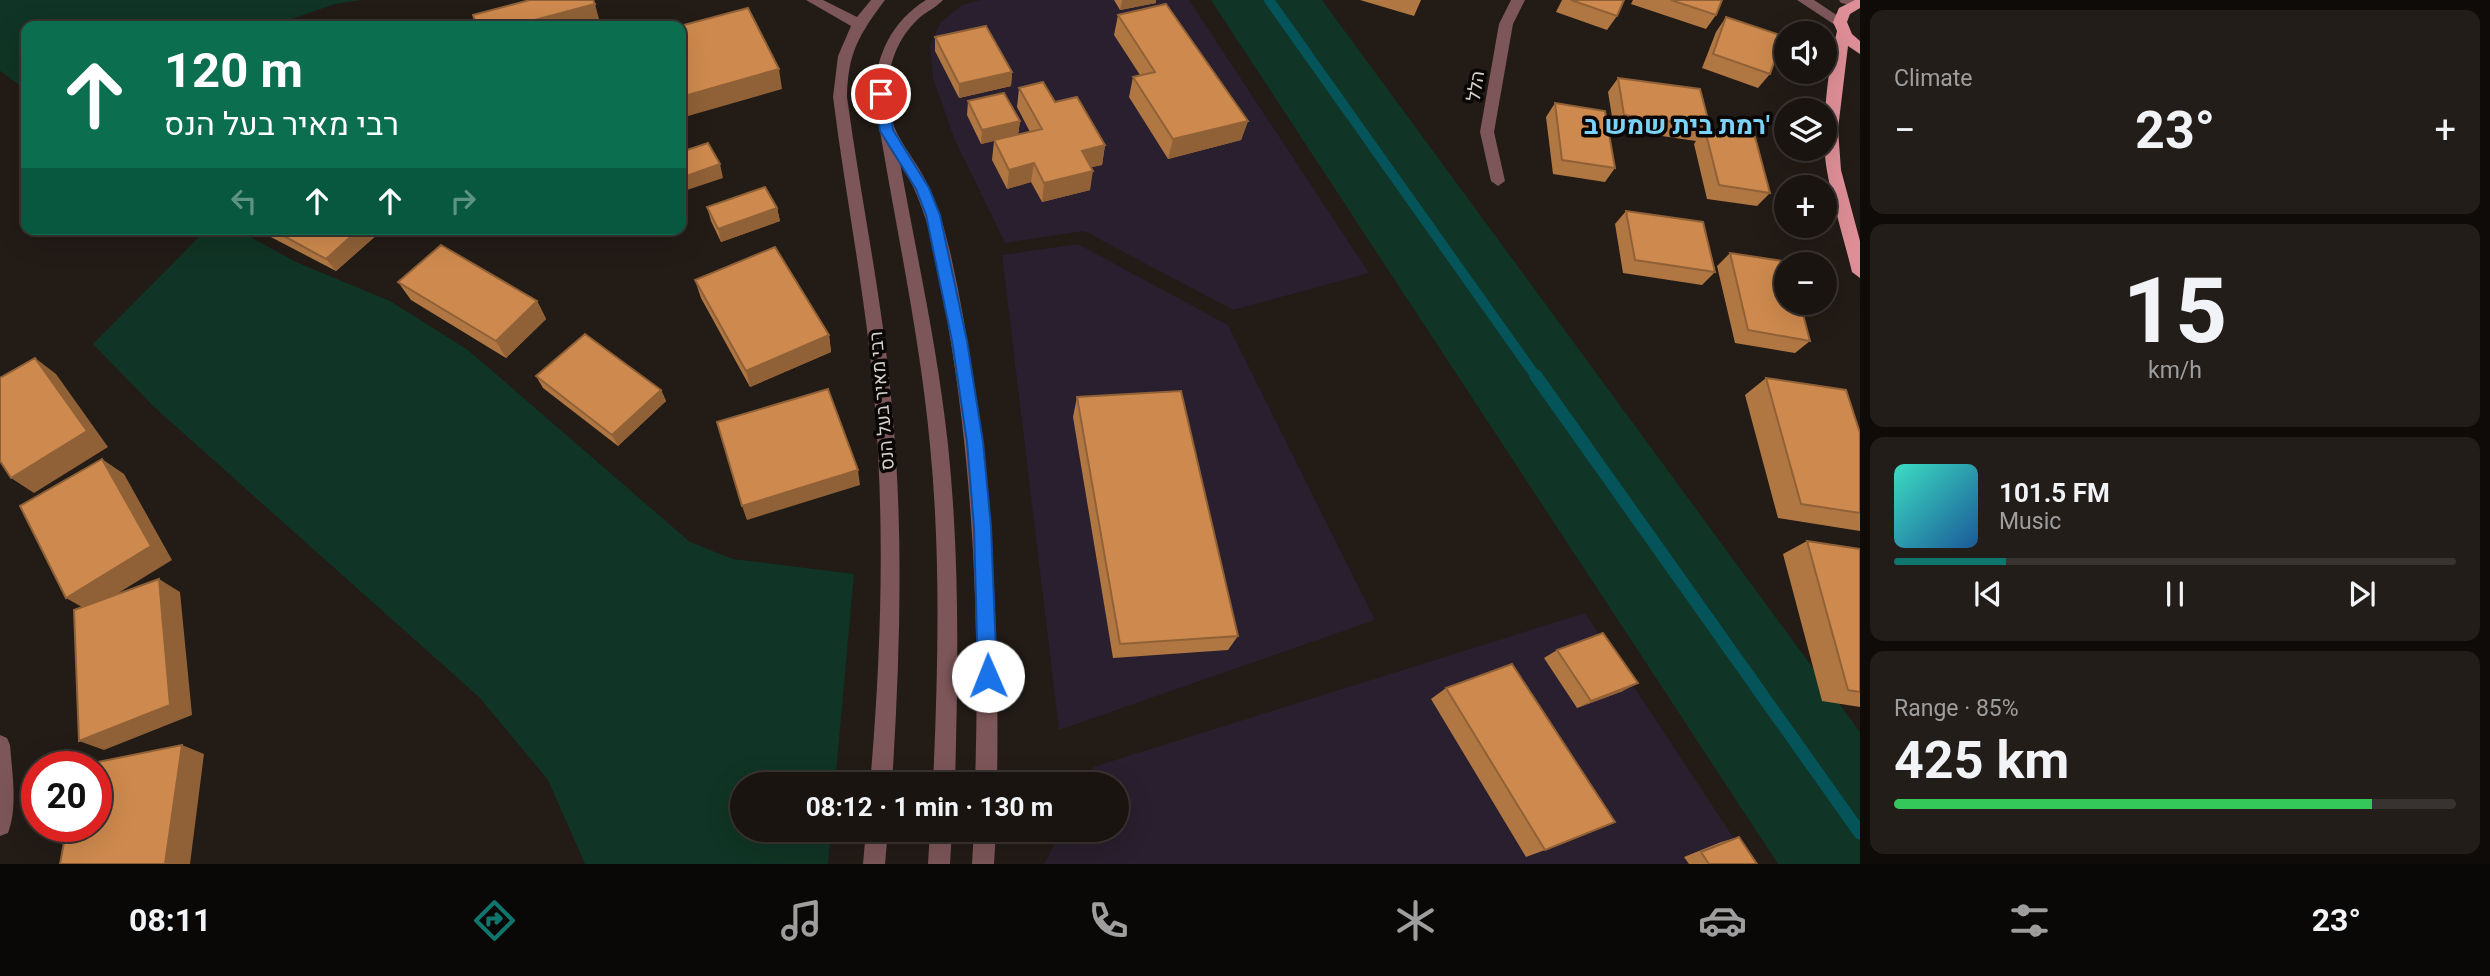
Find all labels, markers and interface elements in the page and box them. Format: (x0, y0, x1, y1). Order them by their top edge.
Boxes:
map controls (1774, 21, 1837, 315)
button: sound (1774, 21, 1837, 84)
text: 120 m (164, 42, 303, 99)
icon: ahead (49, 49, 140, 140)
pin (851, 64, 911, 124)
text: Climate (1894, 65, 1973, 92)
street label: הלל (1462, 69, 1489, 103)
icon: arrive (862, 75, 900, 113)
button: layers (1774, 98, 1837, 161)
text: 23° (2135, 100, 2215, 161)
text: רבי מאיר בעל הנס (164, 105, 399, 143)
text: − (1894, 108, 1916, 152)
text: + (2434, 108, 2456, 152)
district label: רמת בית שמש ב' (1584, 110, 1770, 140)
button: + (1774, 175, 1837, 238)
icon: left (225, 182, 263, 220)
icon: ahead (298, 182, 336, 220)
icon: ahead (371, 182, 409, 220)
icon: right (444, 182, 482, 220)
button: − (1774, 252, 1837, 315)
text: 15 (2123, 258, 2227, 364)
street label: רבי מאיר בעל הנס (864, 331, 899, 471)
text: km/h (2148, 357, 2202, 384)
text: 101.5 FM (1999, 478, 2110, 508)
text: Music (1999, 508, 2061, 535)
icon: previous (1969, 575, 2007, 613)
icon: pause (2156, 575, 2194, 613)
icon: next (2343, 575, 2381, 613)
position arrow (951, 639, 1025, 713)
text: Range · 85% (1894, 695, 2019, 722)
text: 425 km (1894, 730, 2069, 791)
speed limit sign: 20 (21, 751, 112, 842)
text: 08:12 · 1 min · 130 m (806, 792, 1053, 822)
icon: directions (470, 896, 519, 945)
icon: music (777, 896, 826, 945)
icon: phone (1084, 896, 1133, 945)
icon: climate (1391, 896, 1440, 945)
icon: car (1698, 896, 1747, 945)
icon: filters (2005, 896, 2054, 945)
text: 08:11 (129, 901, 211, 939)
text: 23° (2312, 901, 2361, 939)

